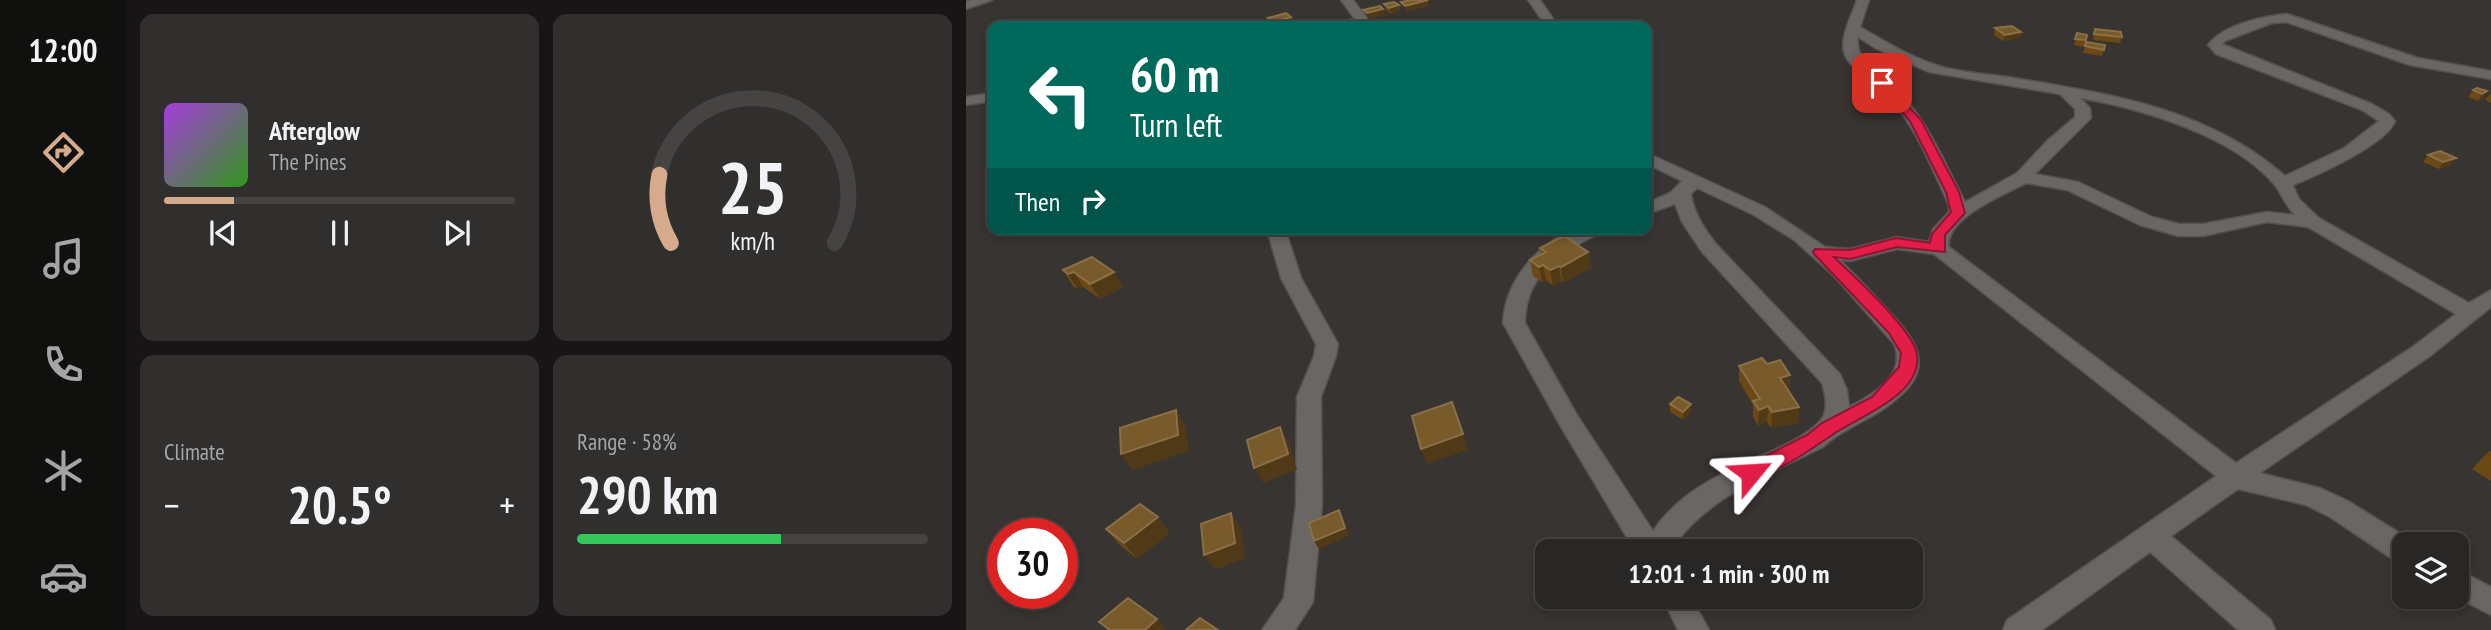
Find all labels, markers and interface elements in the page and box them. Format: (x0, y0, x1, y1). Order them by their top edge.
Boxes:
text: 12:00 (28, 29, 98, 71)
text: 60 m (1130, 42, 1219, 106)
icon: left (1015, 49, 1106, 140)
pin (1852, 53, 1912, 113)
icon: arrive (1863, 64, 1901, 102)
text: Turn left (1130, 104, 1222, 146)
text: Afterglow (269, 114, 360, 147)
icon: directions (39, 128, 88, 177)
text: 25 (718, 140, 787, 234)
text: The Pines (269, 147, 347, 176)
icon: right (1074, 182, 1112, 220)
text: Then (1015, 185, 1060, 218)
icon: previous (204, 214, 242, 252)
icon: pause (321, 214, 359, 252)
icon: next (438, 214, 476, 252)
text: km/h (730, 225, 775, 257)
icon: music (39, 234, 88, 283)
icon: phone (39, 340, 88, 389)
text: Range · 58% (577, 427, 677, 456)
position arrow (1714, 436, 1788, 510)
text: Climate (164, 437, 225, 466)
icon: climate (39, 446, 88, 495)
text: 290 km (577, 461, 718, 528)
text: 20.5° (287, 471, 392, 538)
text: − (164, 480, 180, 529)
text: + (499, 480, 515, 529)
speed limit sign: 30 (987, 518, 1078, 609)
map controls (2392, 532, 2469, 609)
button: layers (2392, 532, 2469, 609)
icon: car (39, 552, 88, 601)
text: 12:01 · 1 min · 300 m (1629, 557, 1829, 590)

